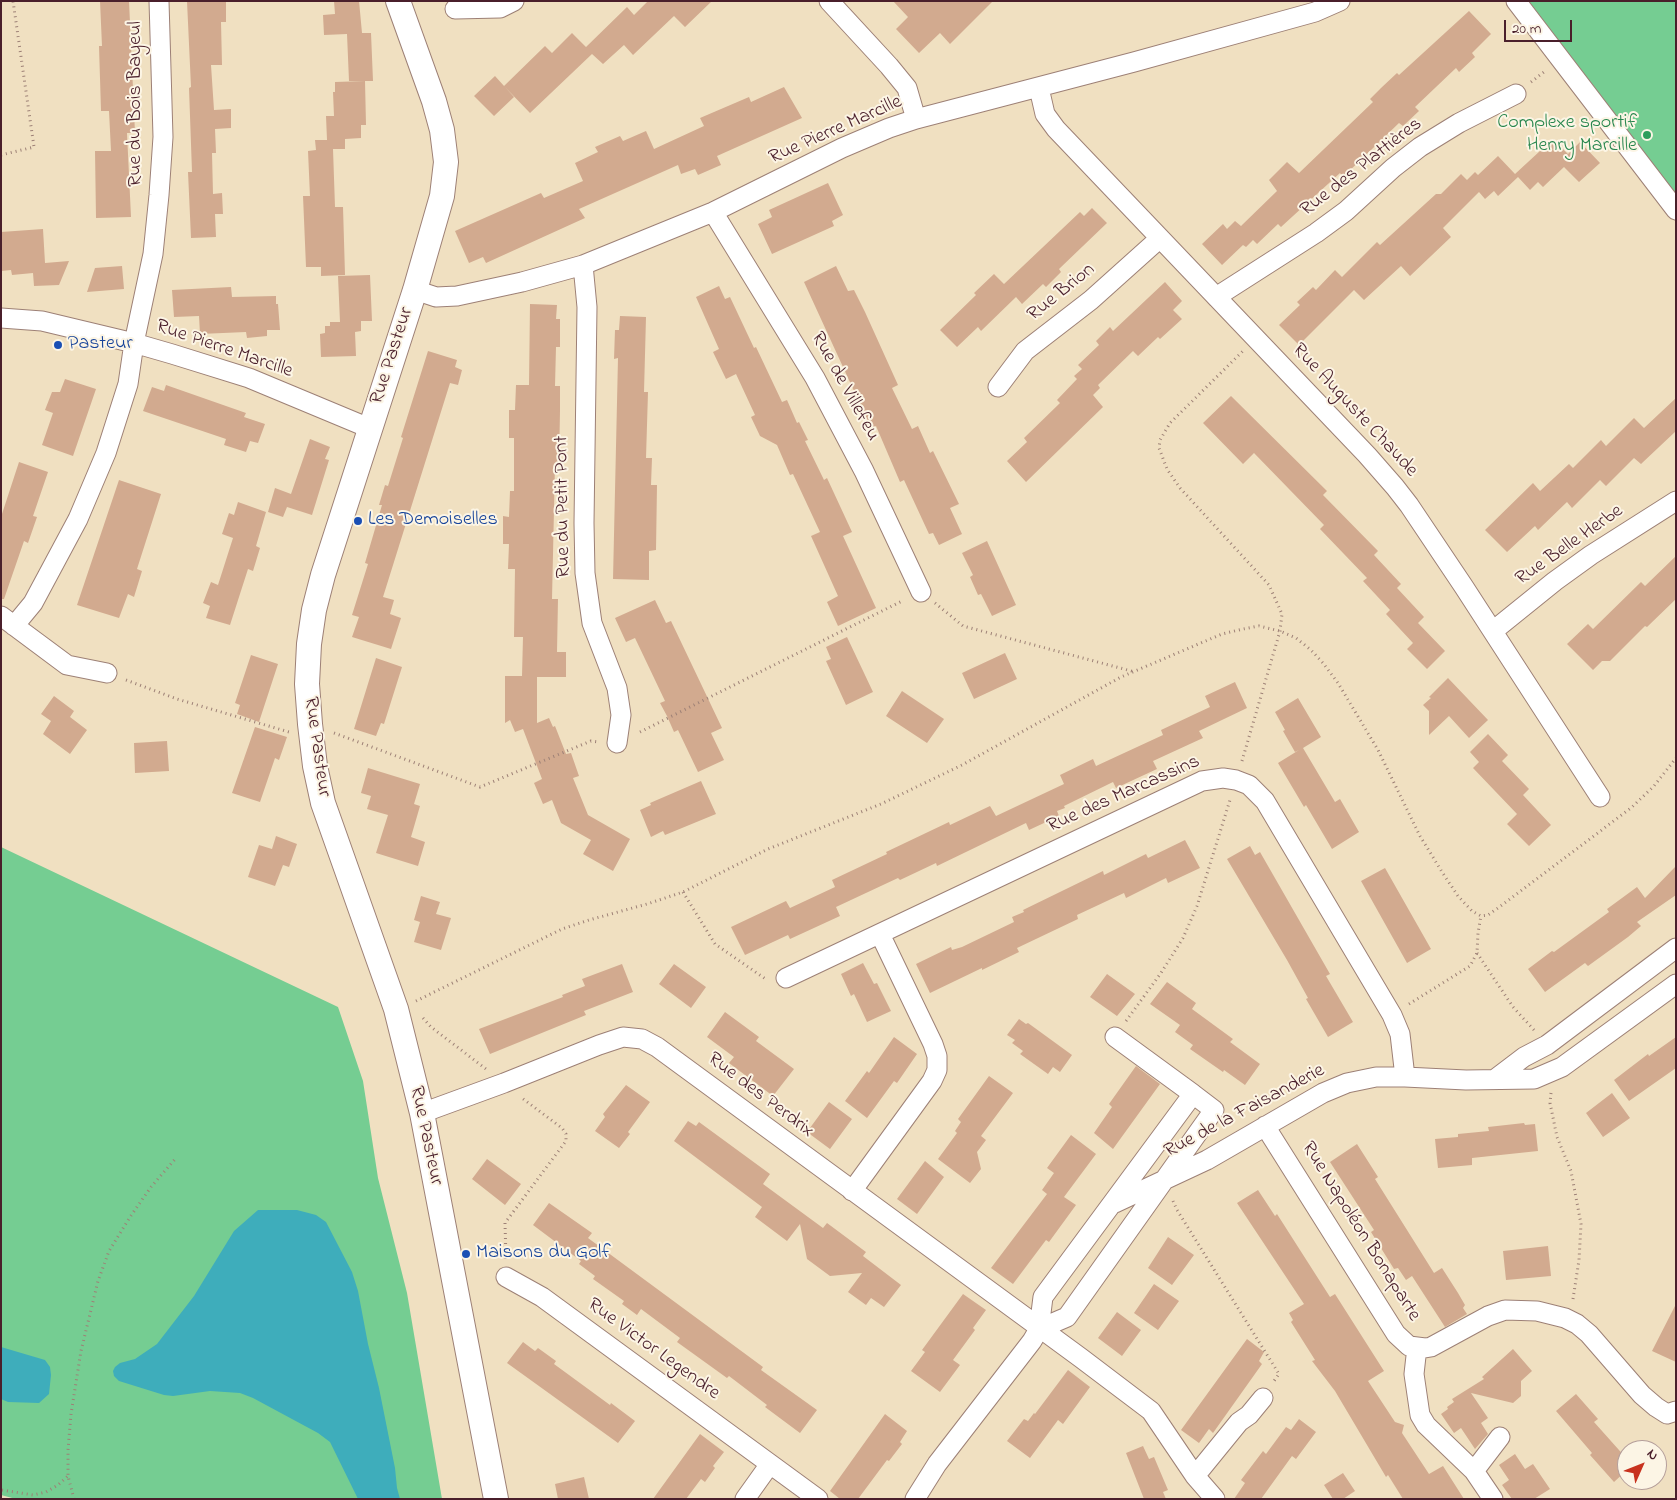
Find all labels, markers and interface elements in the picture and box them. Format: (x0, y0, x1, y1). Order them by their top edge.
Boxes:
scale bar (1507, 10, 1574, 42)
text: 20 m (1512, 18, 1541, 40)
street label: Rue du Bois Bayeul (125, 21, 149, 187)
street label: Rue Pierre Marcille (766, 91, 906, 171)
place label: Complexe sportif Henry Marcille (1497, 112, 1637, 159)
street label: Rue des Plattières (1296, 113, 1428, 223)
marker: Complexe sportif Henry Marcille (1641, 129, 1653, 141)
street label: Rue Brion (1023, 259, 1101, 327)
street label: Rue Pasteur (366, 304, 420, 408)
street label: Rue Pierre Marcille (152, 315, 296, 385)
street label: Rue de Villefeu (804, 328, 884, 446)
place label: Pasteur (68, 333, 133, 357)
marker: Pasteur (52, 339, 64, 351)
street label: Rue Auguste Chaude (1286, 339, 1422, 483)
street label: Rue du Petit Pont (551, 435, 577, 579)
street label: Rue Belle Herbe (1512, 500, 1628, 592)
place label: Les Demoiselles (368, 509, 498, 533)
marker: Les Demoiselles (352, 515, 364, 527)
street label: Rue Pasteur (297, 695, 335, 799)
street label: Rue des Marcassins (1044, 751, 1204, 839)
street label: Rue des Perdrix (702, 1048, 818, 1144)
street label: Rue de la Faisanderie (1161, 1060, 1329, 1164)
street label: Rue Pasteur (403, 1084, 447, 1188)
street label: Rue Napoléon Bonaparte (1295, 1138, 1425, 1326)
place label: Maisons du Golf (476, 1242, 611, 1266)
marker: Maisons du Golf (460, 1248, 472, 1260)
street label: Rue Victor Legendre (582, 1294, 724, 1406)
north arrow (1617, 1440, 1667, 1490)
text: N (1642, 1444, 1663, 1466)

